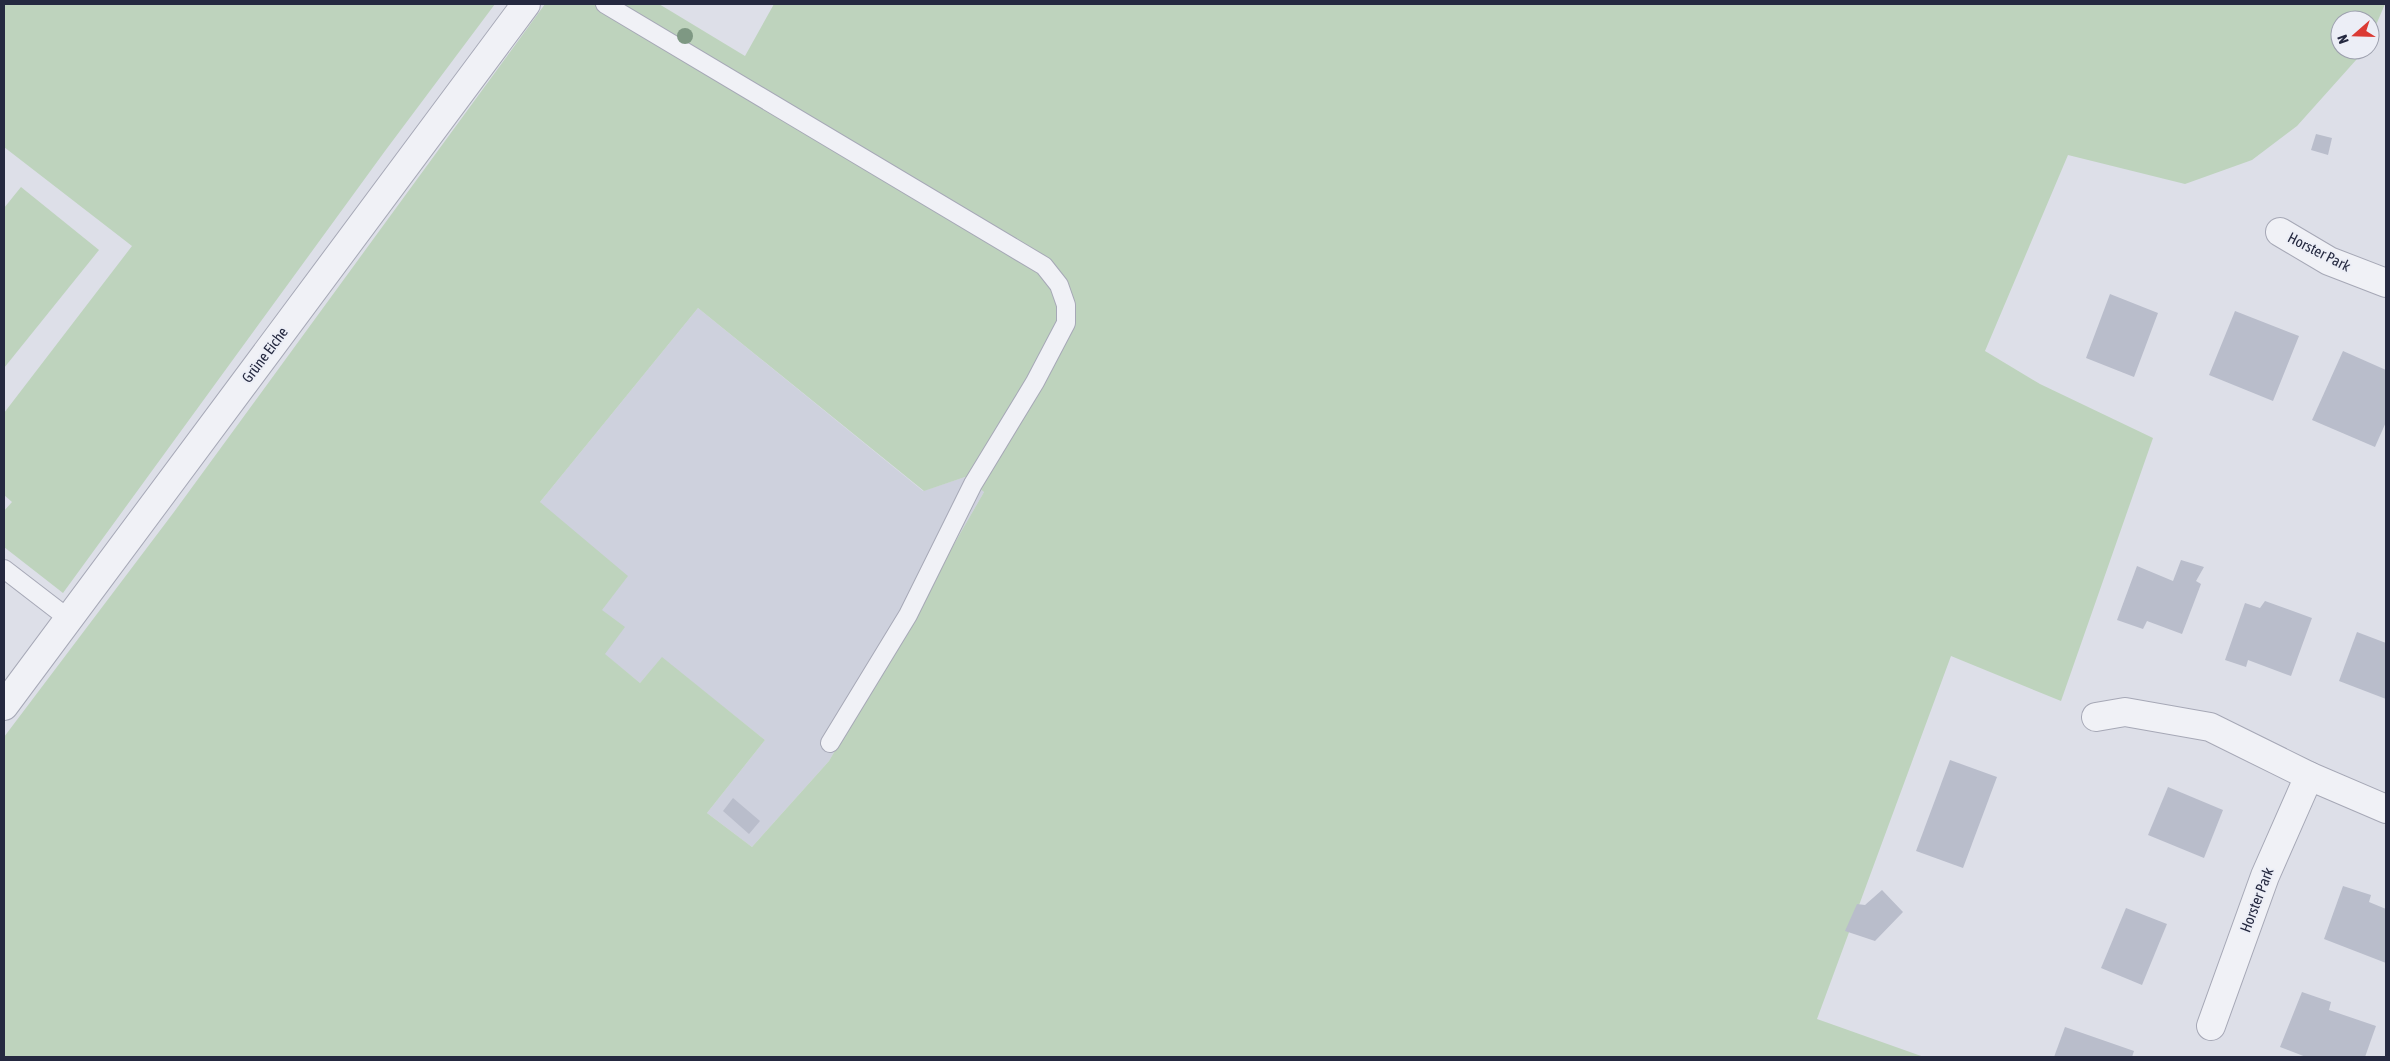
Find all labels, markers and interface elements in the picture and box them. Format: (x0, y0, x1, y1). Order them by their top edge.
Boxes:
north arrow (2330, 10, 2380, 60)
text: N (2334, 33, 2352, 46)
street label: Horster Park (2285, 229, 2354, 275)
street label: Grüne Eiche (238, 323, 291, 386)
street label: Horster Park (2236, 865, 2277, 935)

